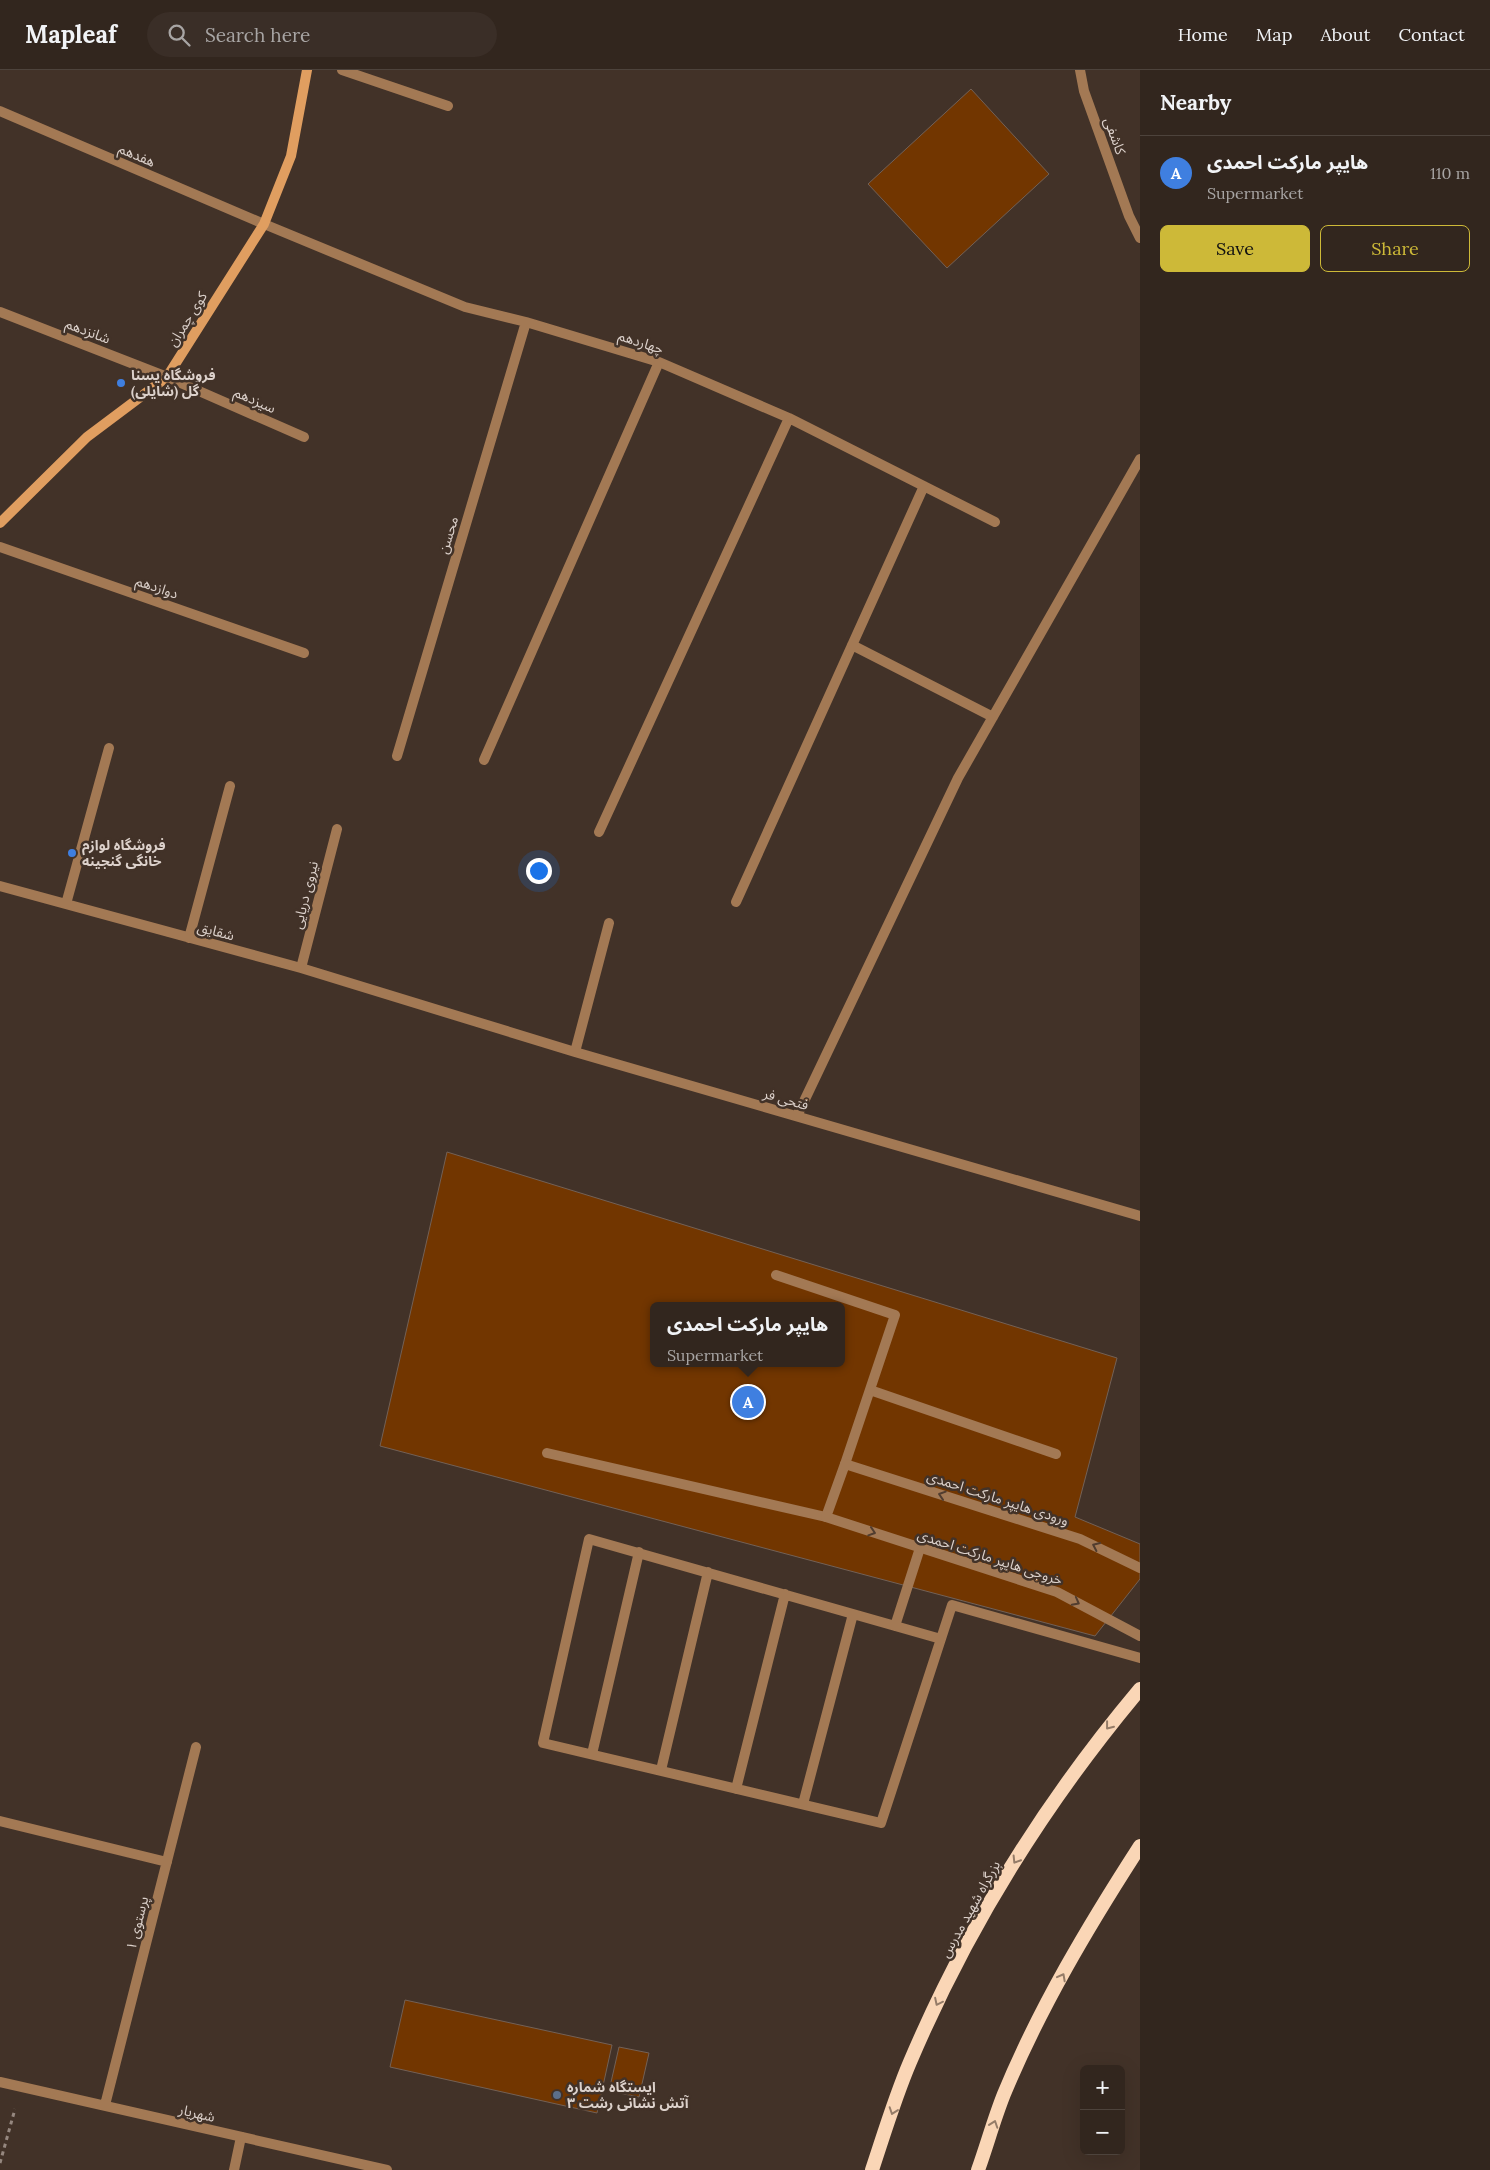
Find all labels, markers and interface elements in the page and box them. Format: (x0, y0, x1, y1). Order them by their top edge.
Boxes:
search box (147, 12, 497, 57)
text: Mapleaf (25, 19, 117, 50)
icon: search (165, 21, 193, 49)
text: Search here (205, 23, 310, 47)
text: Home (1178, 23, 1228, 46)
text: Map (1256, 23, 1292, 46)
text: About (1320, 23, 1370, 46)
text: Contact (1398, 23, 1465, 46)
text: Nearby (1160, 89, 1231, 116)
street label: کاشفی (1100, 115, 1130, 157)
street label: هفدهم (115, 139, 158, 173)
text: هایپر مارکت احمدی (1207, 150, 1368, 174)
text: A (1171, 163, 1181, 183)
text: 110 m (1430, 163, 1470, 183)
text: Supermarket (1207, 183, 1303, 203)
button: Save (1160, 225, 1310, 272)
button: Share (1320, 225, 1470, 272)
street label: کوی چمران (163, 288, 212, 350)
street label: شانزدهم (62, 314, 113, 350)
street label: چهاردهم (615, 326, 666, 360)
place label: فروشگاه یسنا گل (شایلی) (131, 366, 216, 400)
marker: فروشگاه یسنا گل (شایلی) (115, 377, 127, 389)
street label: سیزدهم (230, 383, 279, 419)
street label: محسن (434, 514, 462, 556)
street label: دوازدهم (133, 571, 181, 605)
place label: فروشگاه لوازم خانگی گنجینه (82, 836, 166, 870)
marker: فروشگاه لوازم خانگی گنجینه (66, 847, 78, 859)
your location (526, 858, 552, 884)
street label: نیروی دریایی (288, 859, 322, 931)
street label: شقایق (195, 917, 236, 946)
street label: فتحی فر (760, 1084, 811, 1114)
popup (650, 1302, 845, 1367)
text: هایپر مارکت احمدی (667, 1312, 828, 1336)
text: Supermarket (667, 1345, 763, 1365)
pin: A (732, 1383, 764, 1421)
street label: ورودی هایپر مارکت احمدی (925, 1467, 1071, 1530)
one-way arrow (939, 1490, 947, 1500)
street label: خروجی هایپر مارکت احمدی (915, 1525, 1065, 1590)
one-way arrow (868, 1527, 876, 1537)
one-way arrow (1092, 1542, 1101, 1552)
one-way arrow (1070, 1596, 1079, 1606)
one-way arrow (1107, 1720, 1115, 1729)
one-way arrow (1013, 1854, 1023, 1863)
street label: بزرگراه شهید مدرس (936, 1857, 1004, 1961)
street label: پرستوی ۱ (122, 1894, 153, 1952)
one-way arrow (1056, 1973, 1066, 1982)
one-way arrow (934, 1997, 944, 2006)
map controls (1080, 2065, 1125, 2155)
button: + (1080, 2065, 1125, 2110)
place label: ایستگاه شماره ۳ آتش نشانی رشت (567, 2078, 689, 2112)
marker: ایستگاه شماره ۳ آتش نشانی رشت (551, 2089, 563, 2101)
street label: شهریار (176, 2100, 217, 2126)
one-way arrow (888, 2106, 898, 2114)
button: − (1080, 2110, 1125, 2155)
one-way arrow (988, 2120, 998, 2129)

